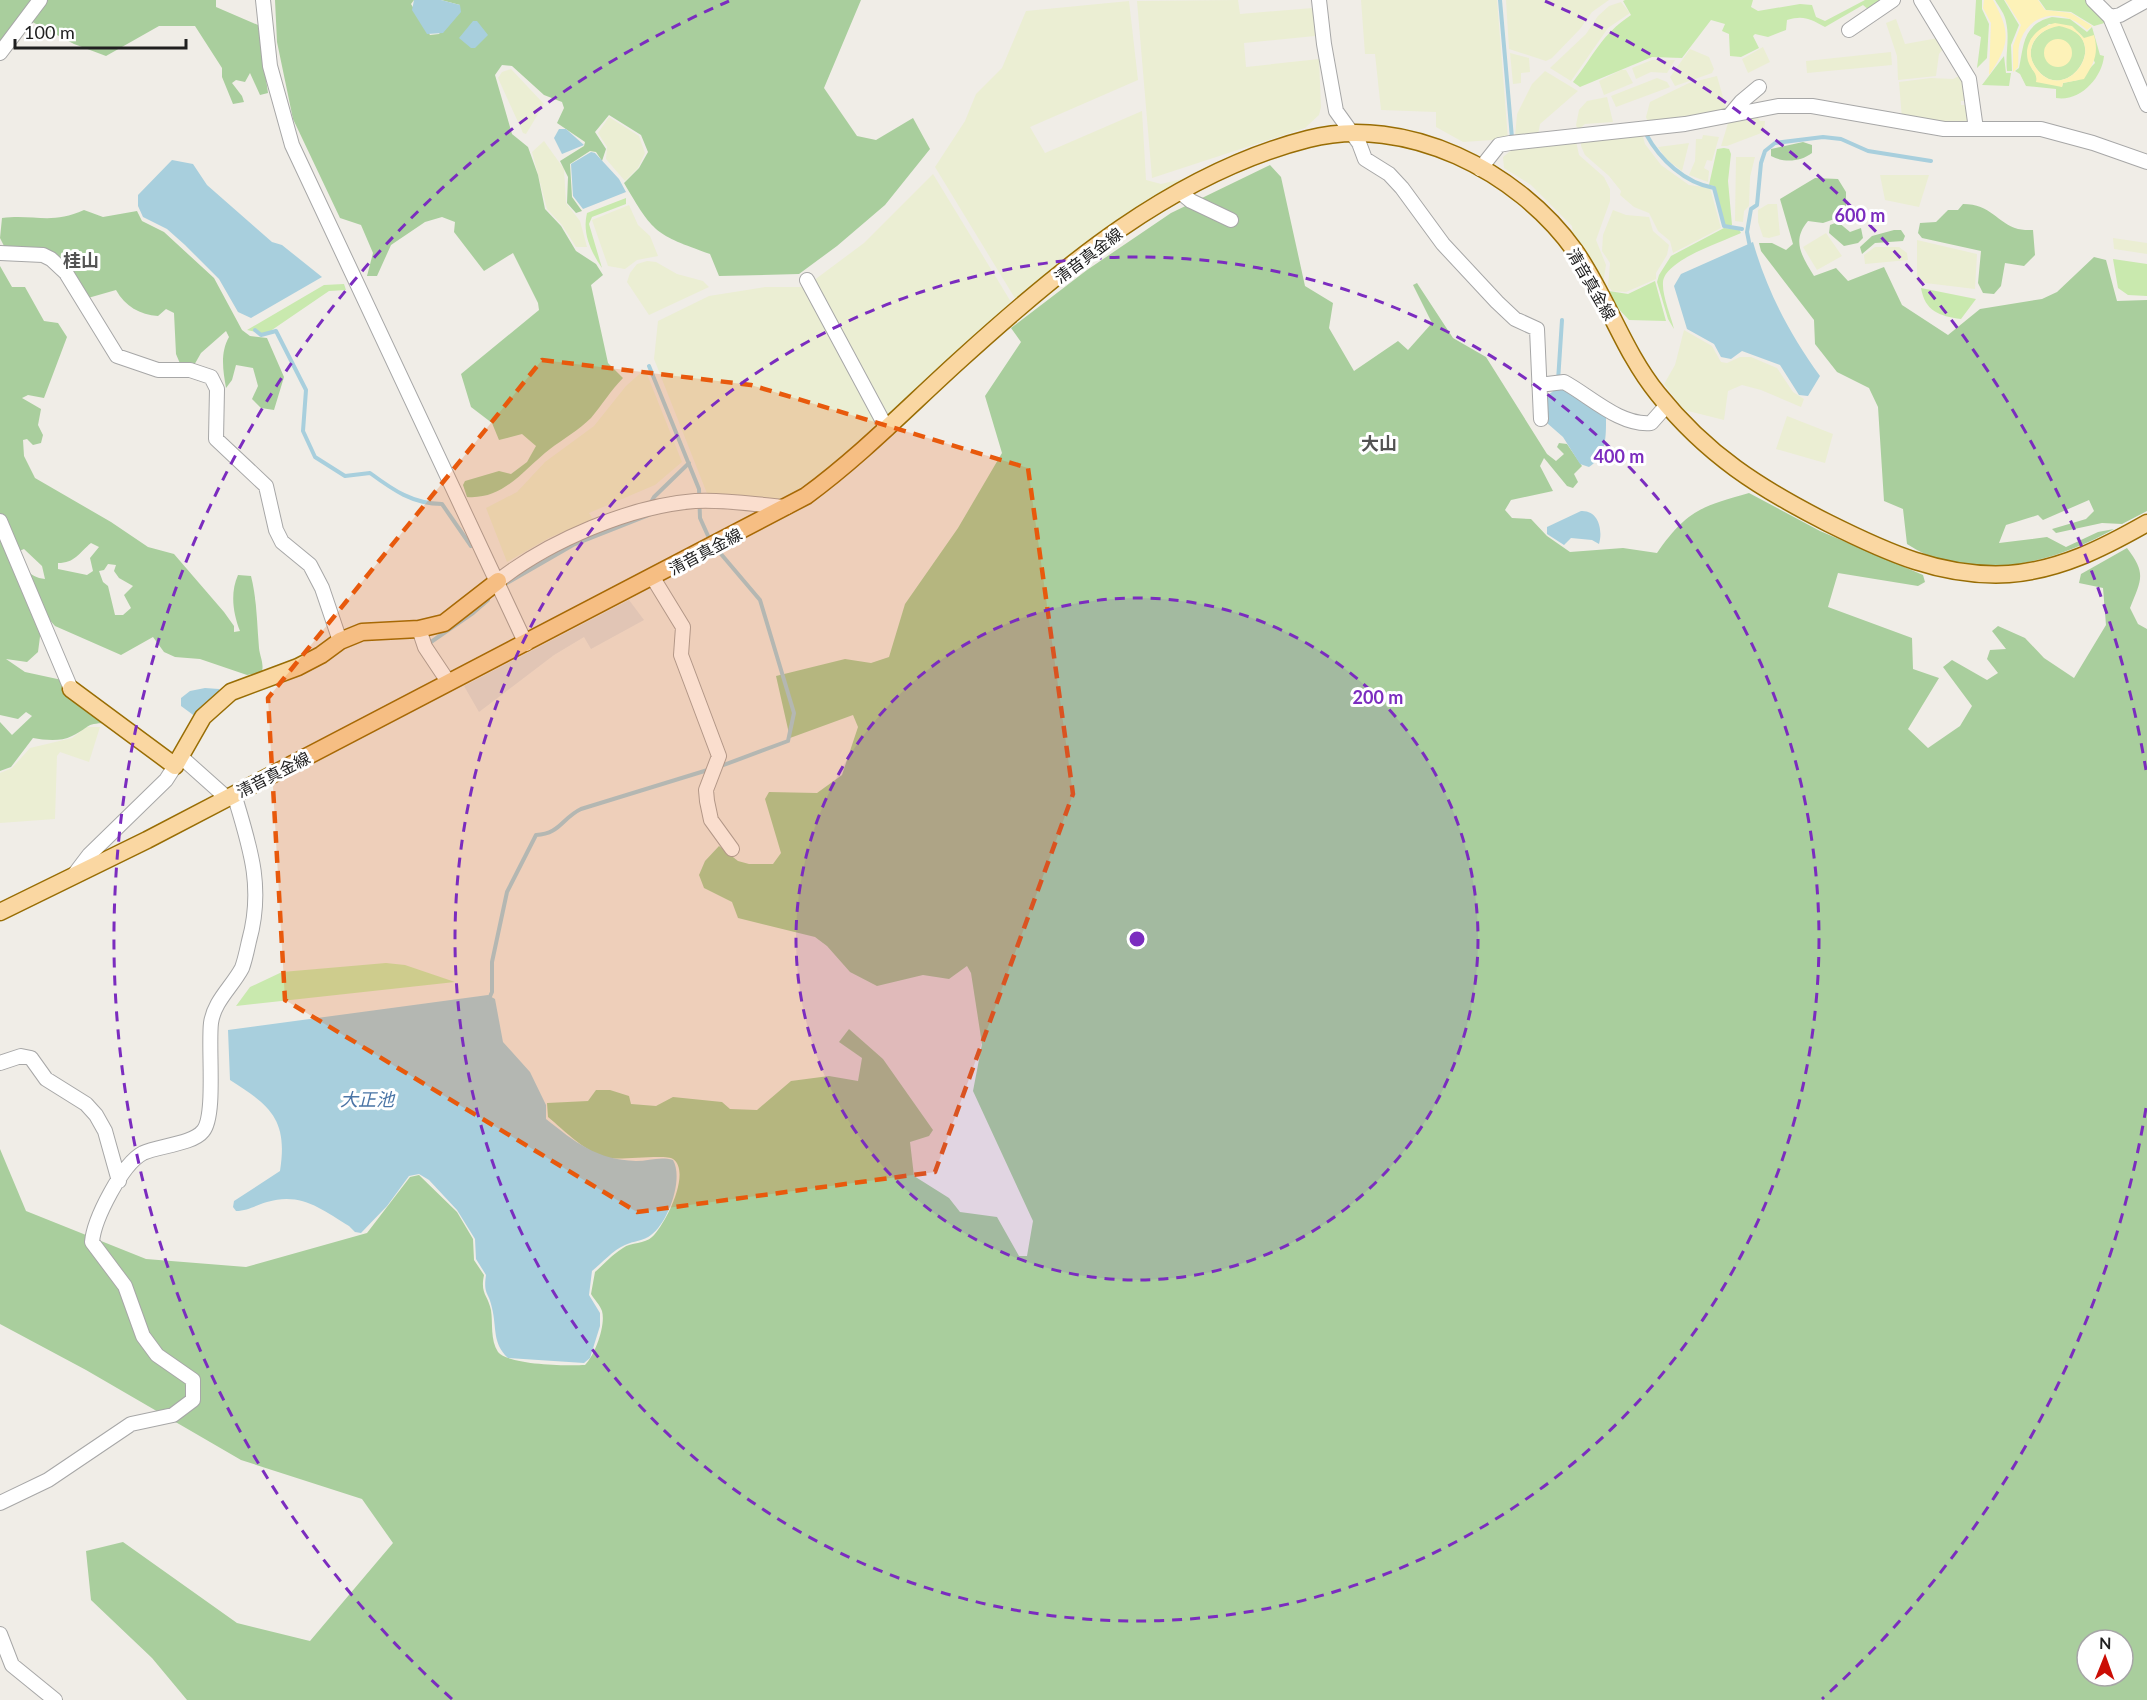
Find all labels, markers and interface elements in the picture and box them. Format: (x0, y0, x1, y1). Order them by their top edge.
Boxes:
scale bar (15, 12, 186, 50)
text: 100 m (24, 21, 75, 43)
text: 600 m (1835, 204, 1885, 226)
street label: 清音真金線 (1050, 223, 1126, 287)
street label: 清音真金線 (1564, 245, 1620, 323)
district label: 桂山 (63, 249, 99, 271)
district label: 大山 (1361, 432, 1397, 454)
text: 400 m (1594, 445, 1644, 467)
street label: 清音真金線 (665, 524, 745, 578)
text: 200 m (1353, 686, 1403, 708)
street label: 清音真金線 (233, 747, 313, 801)
centre of rings (1127, 929, 1147, 949)
water label: 大正池 (340, 1088, 396, 1110)
north arrow (2075, 1628, 2135, 1688)
text: N (2099, 1633, 2112, 1652)

